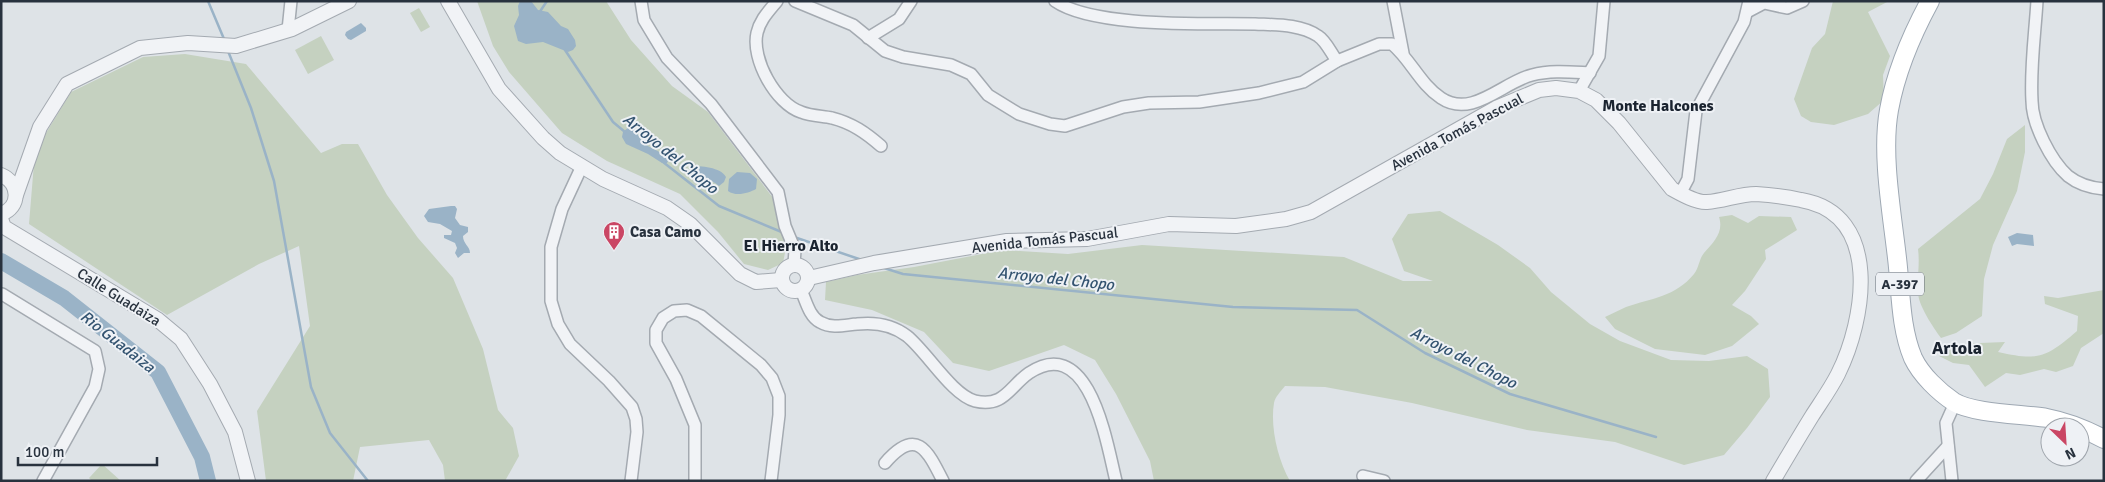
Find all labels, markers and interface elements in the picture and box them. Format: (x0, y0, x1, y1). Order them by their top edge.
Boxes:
street label: Avenida Tomás Pascual (1388, 90, 1526, 174)
district label: Monte Halcones (1602, 96, 1714, 116)
water label: Arroyo del Chopo (619, 109, 723, 199)
building icon: Casa Camo (602, 220, 626, 251)
place label: Casa Camo (630, 223, 701, 241)
street label: Avenida Tomás Pascual (971, 223, 1119, 257)
district label: El Hierro Alto (744, 236, 838, 256)
water label: Arroyo del Chopo (997, 263, 1116, 295)
street label: Calle Guadaiza (74, 264, 164, 330)
road number: A-397 (1876, 272, 1924, 296)
water label: Rio Guadaiza (76, 306, 159, 378)
water label: Arroyo del Chopo (1407, 323, 1521, 394)
district label: Artola (1932, 337, 1982, 359)
north arrow (2040, 417, 2090, 467)
scale bar (18, 434, 156, 466)
text: 100 m (25, 443, 65, 461)
text: N (2062, 444, 2078, 463)

